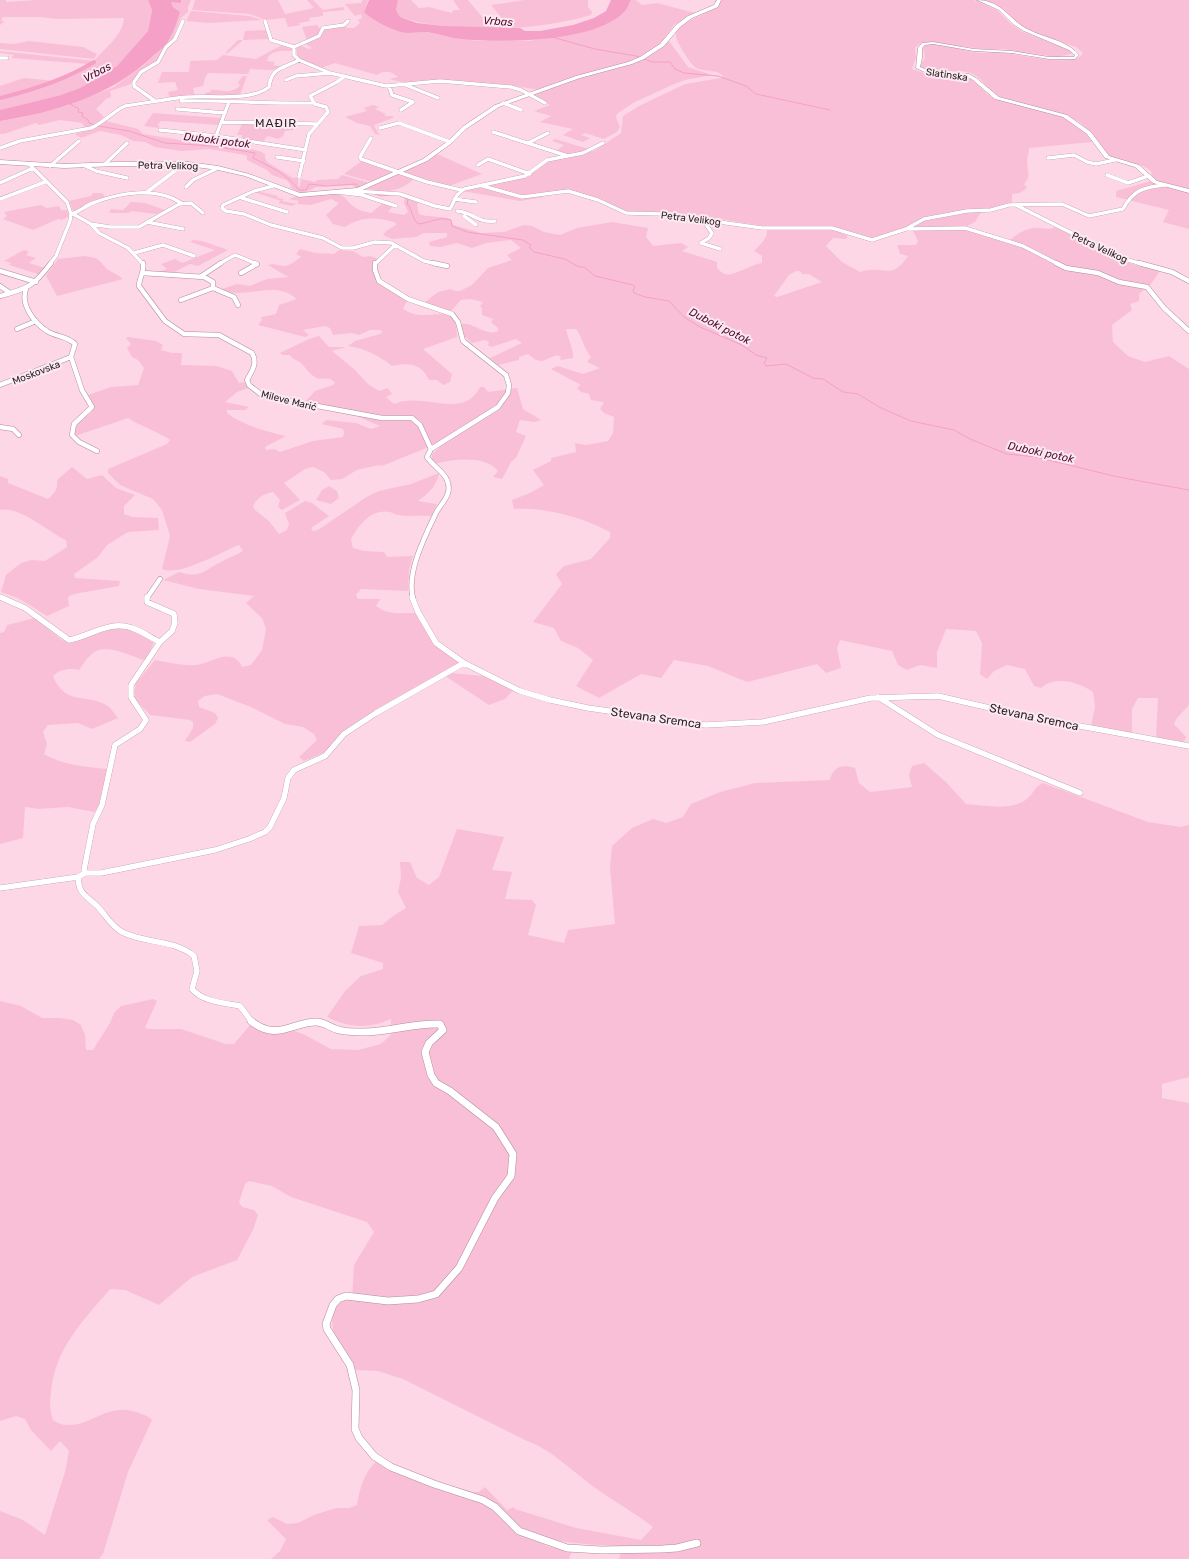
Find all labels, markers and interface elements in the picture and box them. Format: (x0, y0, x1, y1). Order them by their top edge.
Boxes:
water label: Vrbas (483, 14, 514, 29)
water label: Vrbas (81, 60, 114, 85)
street label: Slatinska (925, 66, 969, 84)
district label: MAĐIR (255, 116, 297, 130)
water label: Duboki potok (183, 130, 251, 151)
street label: Petra Velikog (138, 159, 198, 173)
street label: Petra Velikog (660, 209, 722, 229)
street label: Petra Velikog (1070, 230, 1129, 266)
water label: Duboki potok (687, 305, 753, 348)
street label: Moskovska (11, 358, 62, 388)
street label: Mileve Marić (260, 388, 318, 414)
water label: Duboki potok (1007, 439, 1075, 466)
street label: Stevana Sremca (988, 701, 1080, 733)
street label: Stevana Sremca (610, 705, 702, 731)

